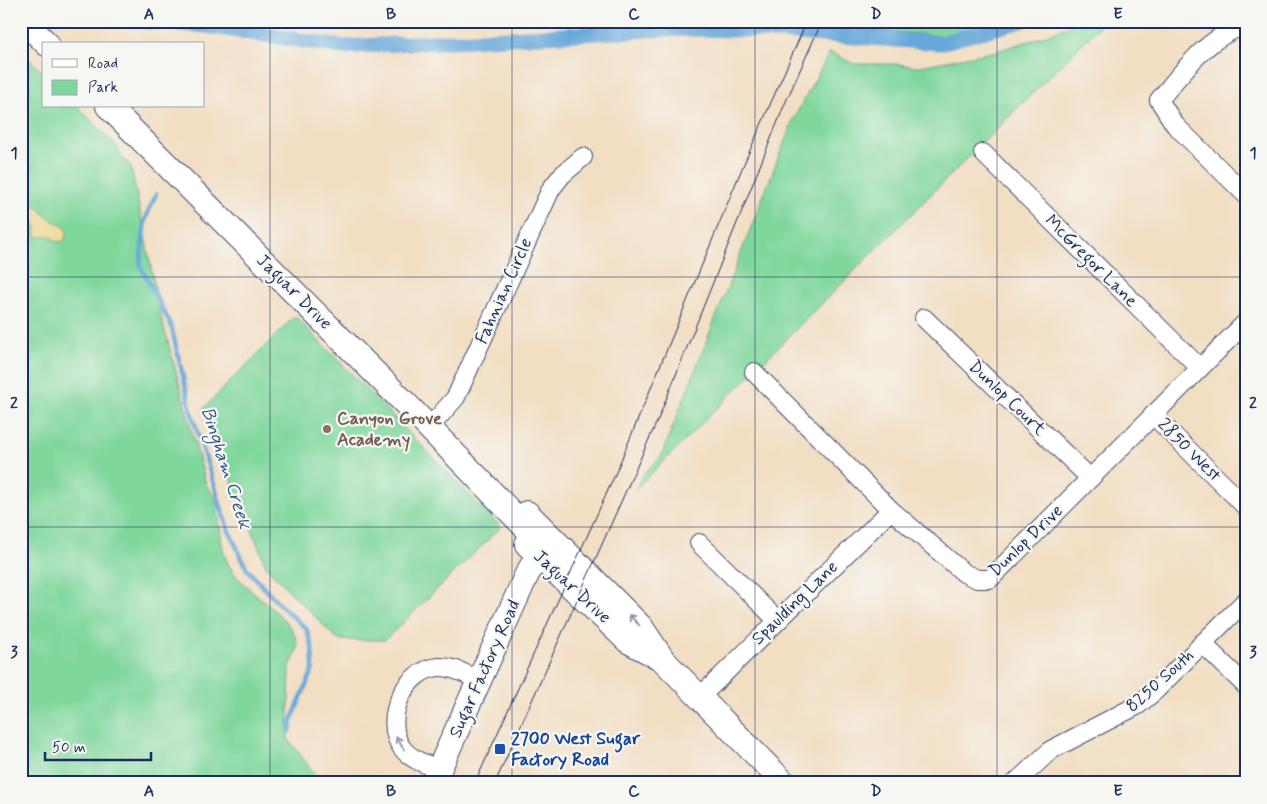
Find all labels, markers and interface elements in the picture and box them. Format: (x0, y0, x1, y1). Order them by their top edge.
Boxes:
text: A (144, 4, 154, 25)
text: B (386, 4, 396, 25)
text: C (628, 4, 640, 25)
text: D (870, 4, 882, 25)
text: E (1113, 4, 1123, 25)
legend (42, 42, 205, 108)
text: Road (88, 54, 118, 74)
text: Park (88, 78, 118, 98)
text: 1 (10, 143, 18, 164)
text: 1 (1249, 143, 1257, 164)
street label: McGregor Lane (1038, 209, 1143, 314)
street label: Fahnian Circle (470, 234, 538, 348)
street label: Jaguar Drive (249, 249, 337, 337)
street label: Dunlop Court (963, 355, 1051, 441)
text: 2 (10, 393, 18, 414)
text: 2 (1249, 393, 1257, 414)
water label: Bingham Creek (193, 404, 258, 534)
place label: Canyon Grove Academy (337, 407, 442, 452)
street label: 2850 West (1152, 413, 1226, 487)
marker: Canyon Grove Academy (321, 423, 333, 435)
street label: Dunlop Drive (984, 499, 1068, 583)
street label: Jaguar Drive (527, 545, 616, 631)
street label: Spaulding Lane (746, 556, 844, 651)
street label: Sugar Factory Road (444, 596, 528, 743)
one-way arrow (628, 614, 640, 627)
text: 3 (10, 642, 18, 663)
text: 3 (1249, 642, 1257, 663)
street label: 8250 South (1121, 644, 1199, 718)
place label: 2700 West Sugar Factory Road (511, 727, 641, 772)
scale bar (45, 729, 151, 761)
one-way arrow (394, 736, 404, 750)
text: 50 m (52, 738, 86, 758)
marker: 2700 West Sugar Factory Road (493, 742, 507, 756)
text: A (144, 781, 154, 802)
text: B (386, 781, 396, 802)
text: C (628, 781, 640, 802)
text: D (870, 781, 882, 802)
text: E (1113, 781, 1123, 802)

